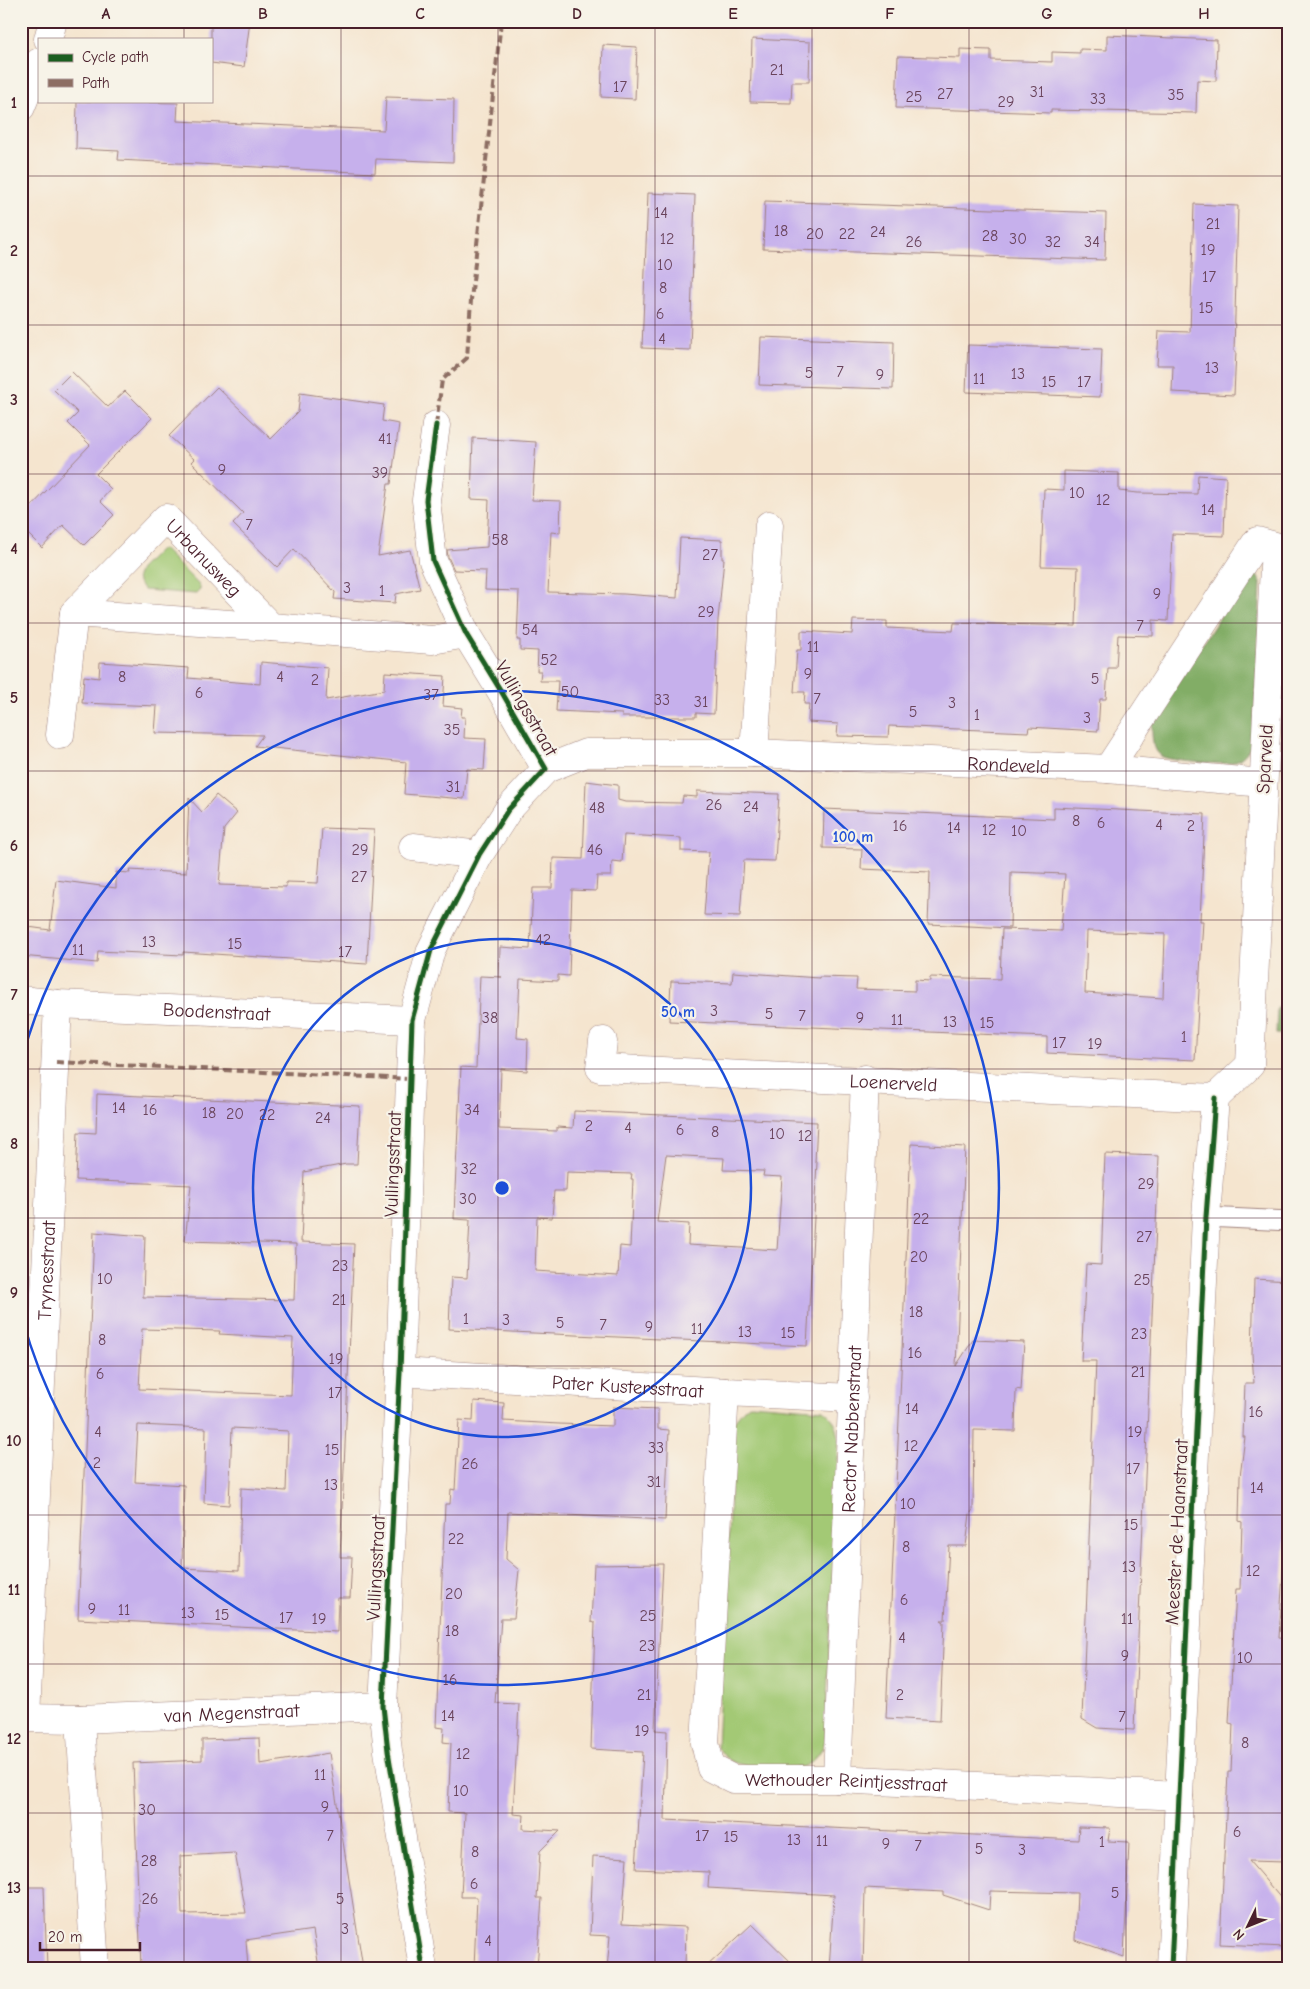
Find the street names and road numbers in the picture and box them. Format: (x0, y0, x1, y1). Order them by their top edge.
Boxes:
street label: Urbanusweg (161, 515, 246, 602)
street label: Vullingsstraat (490, 657, 562, 760)
street label: Sparveld (1252, 724, 1278, 794)
street label: Rondeveld (967, 753, 1050, 778)
street label: Boodenstraat (162, 999, 271, 1026)
street label: Loenerveld (849, 1070, 938, 1096)
street label: Vullingsstraat (380, 1110, 406, 1217)
street label: Trynesstraat (34, 1220, 60, 1321)
street label: Rector Nabbenstraat (838, 1345, 866, 1513)
street label: Pater Kustersstraat (551, 1371, 704, 1403)
street label: Meester de Haanstraat (1161, 1438, 1193, 1626)
street label: Vullingsstraat (362, 1514, 390, 1622)
street label: van Megenstraat (163, 1700, 301, 1727)
street label: Wethouder Reintjesstraat (745, 1769, 948, 1796)

